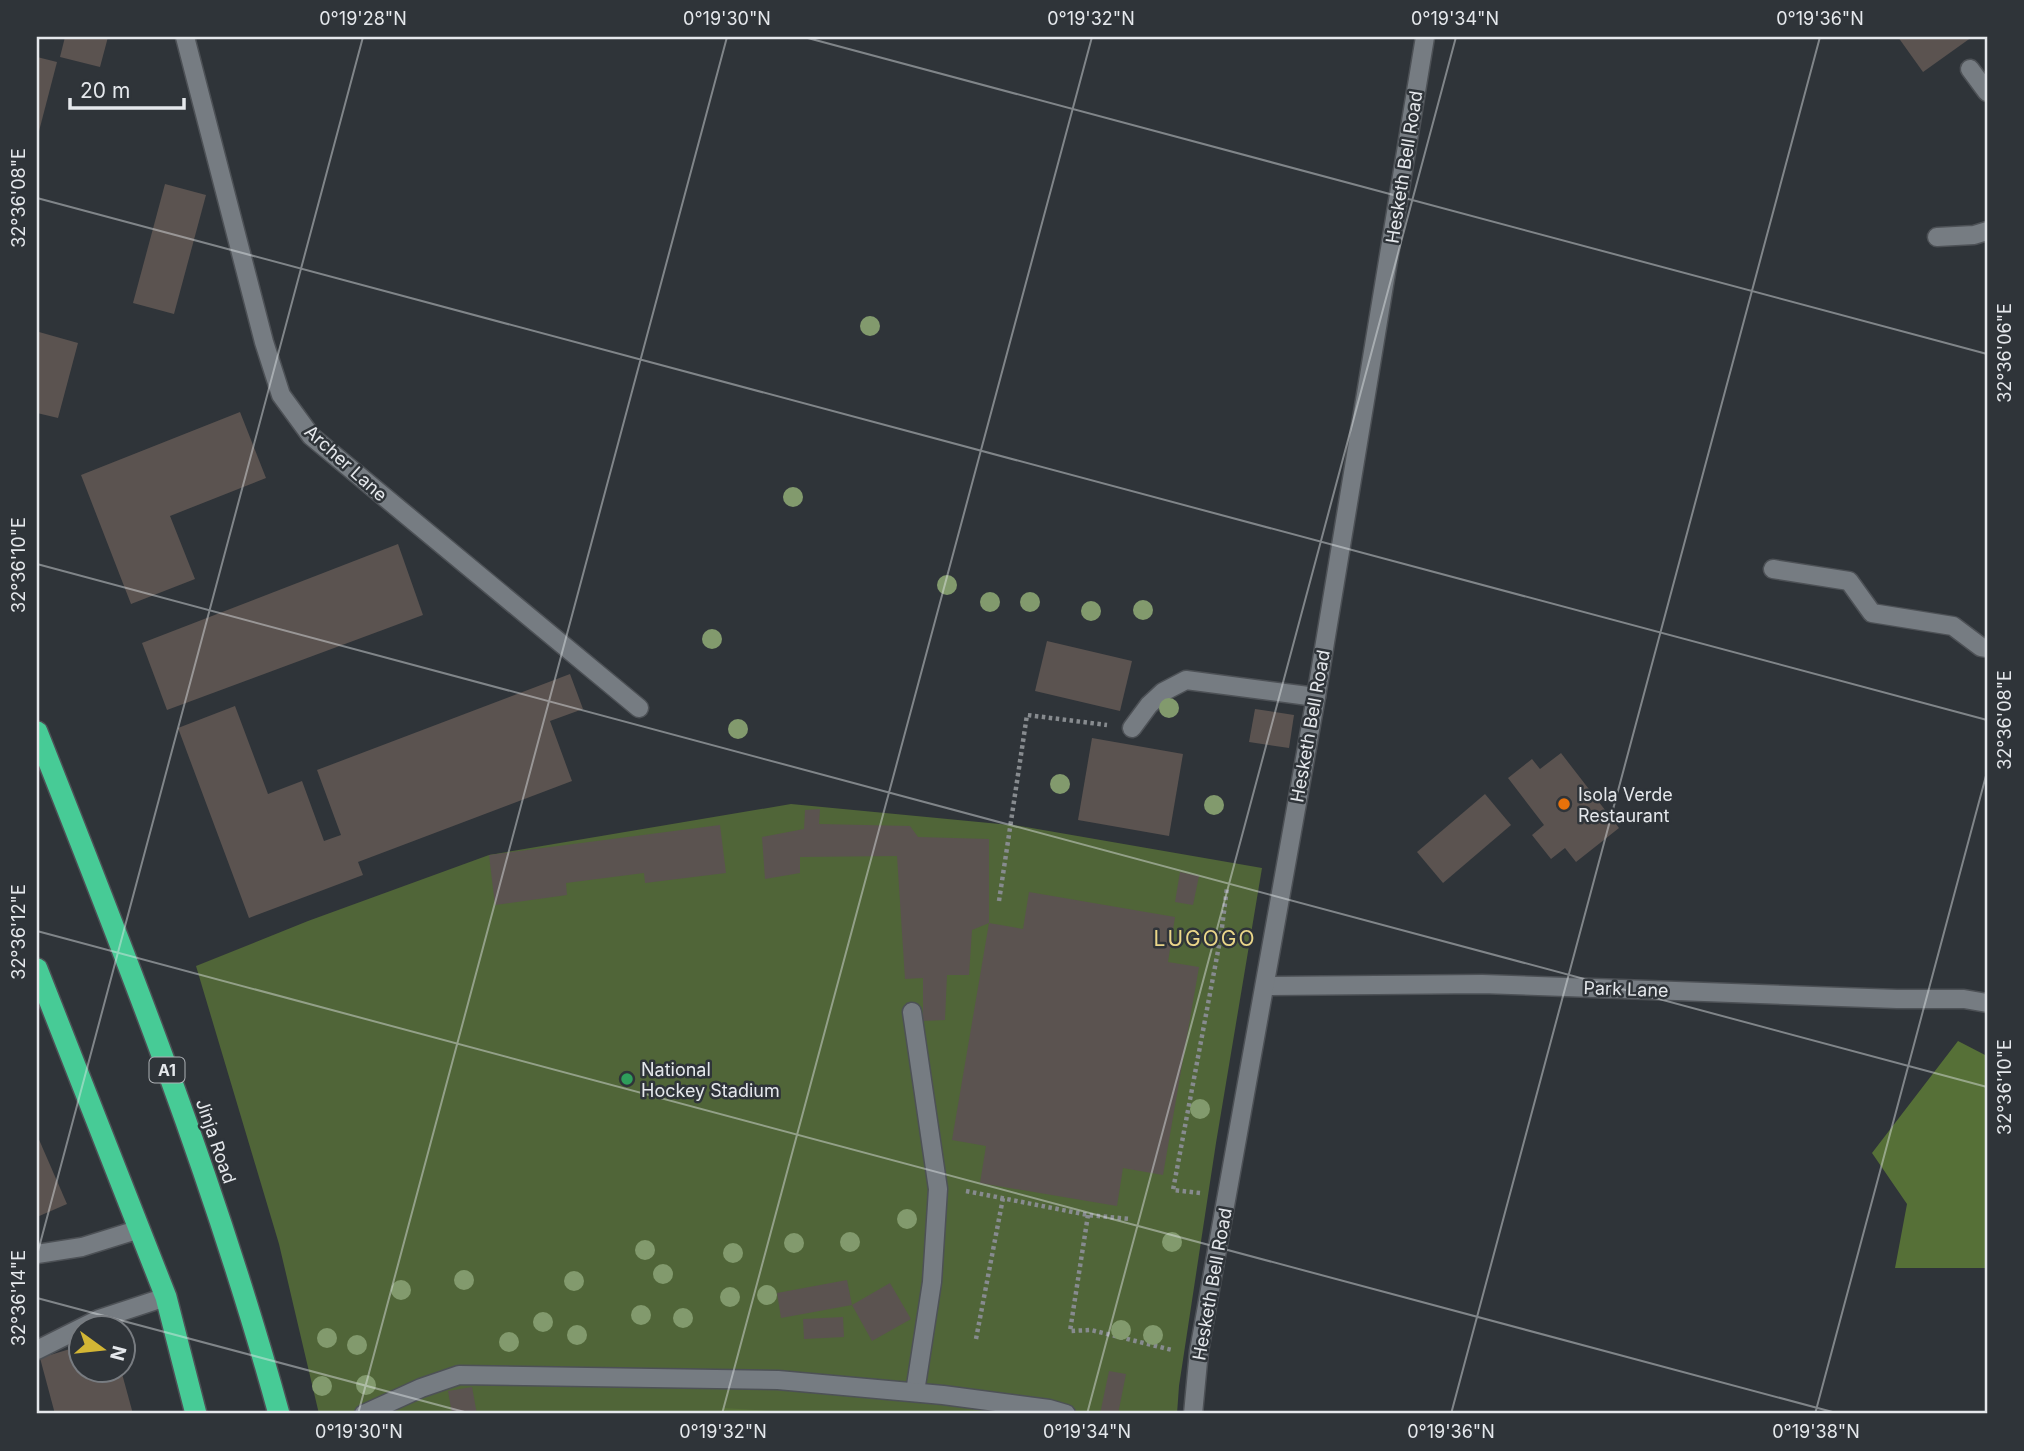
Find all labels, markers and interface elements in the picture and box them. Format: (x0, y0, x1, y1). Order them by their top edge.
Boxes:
text: 0°19'28"N (319, 8, 407, 29)
text: 0°19'30"N (683, 8, 771, 29)
text: 0°19'32"N (1047, 8, 1135, 29)
text: 0°19'34"N (1411, 8, 1499, 29)
text: 0°19'36"N (1776, 8, 1864, 29)
scale bar (70, 66, 184, 110)
text: 20 m (80, 78, 130, 103)
street label: Hesketh Bell Road (1382, 89, 1426, 245)
text: 32°36'08"E (8, 148, 29, 248)
text: 32°36'06"E (1994, 303, 2015, 403)
street label: Archer Lane (300, 421, 392, 505)
text: 32°36'10"E (8, 517, 29, 613)
street label: Hesketh Bell Road (1286, 648, 1334, 804)
text: 32°36'08"E (1994, 670, 2015, 770)
place label: Isola Verde Restaurant (1578, 784, 1673, 826)
marker: Isola Verde Restaurant (1556, 796, 1572, 812)
text: 32°36'12"E (8, 884, 29, 980)
district label: LUGOGO (1154, 926, 1256, 951)
street label: Park Lane (1583, 977, 1669, 1001)
text: 32°36'10"E (1994, 1039, 2015, 1135)
road number: A1 (150, 1058, 184, 1082)
place label: National Hockey Stadium (641, 1059, 780, 1101)
marker: National Hockey Stadium (619, 1071, 635, 1087)
street label: Jinja Road (192, 1096, 240, 1186)
street label: Hesketh Bell Road (1188, 1206, 1236, 1362)
text: 32°36'14"E (8, 1250, 29, 1346)
north arrow (66, 1314, 136, 1384)
text: N (105, 1343, 131, 1363)
text: 0°19'30"N (315, 1421, 403, 1442)
text: 0°19'32"N (679, 1421, 767, 1442)
text: 0°19'34"N (1043, 1421, 1131, 1442)
text: 0°19'36"N (1407, 1421, 1495, 1442)
text: 0°19'38"N (1772, 1421, 1860, 1442)

